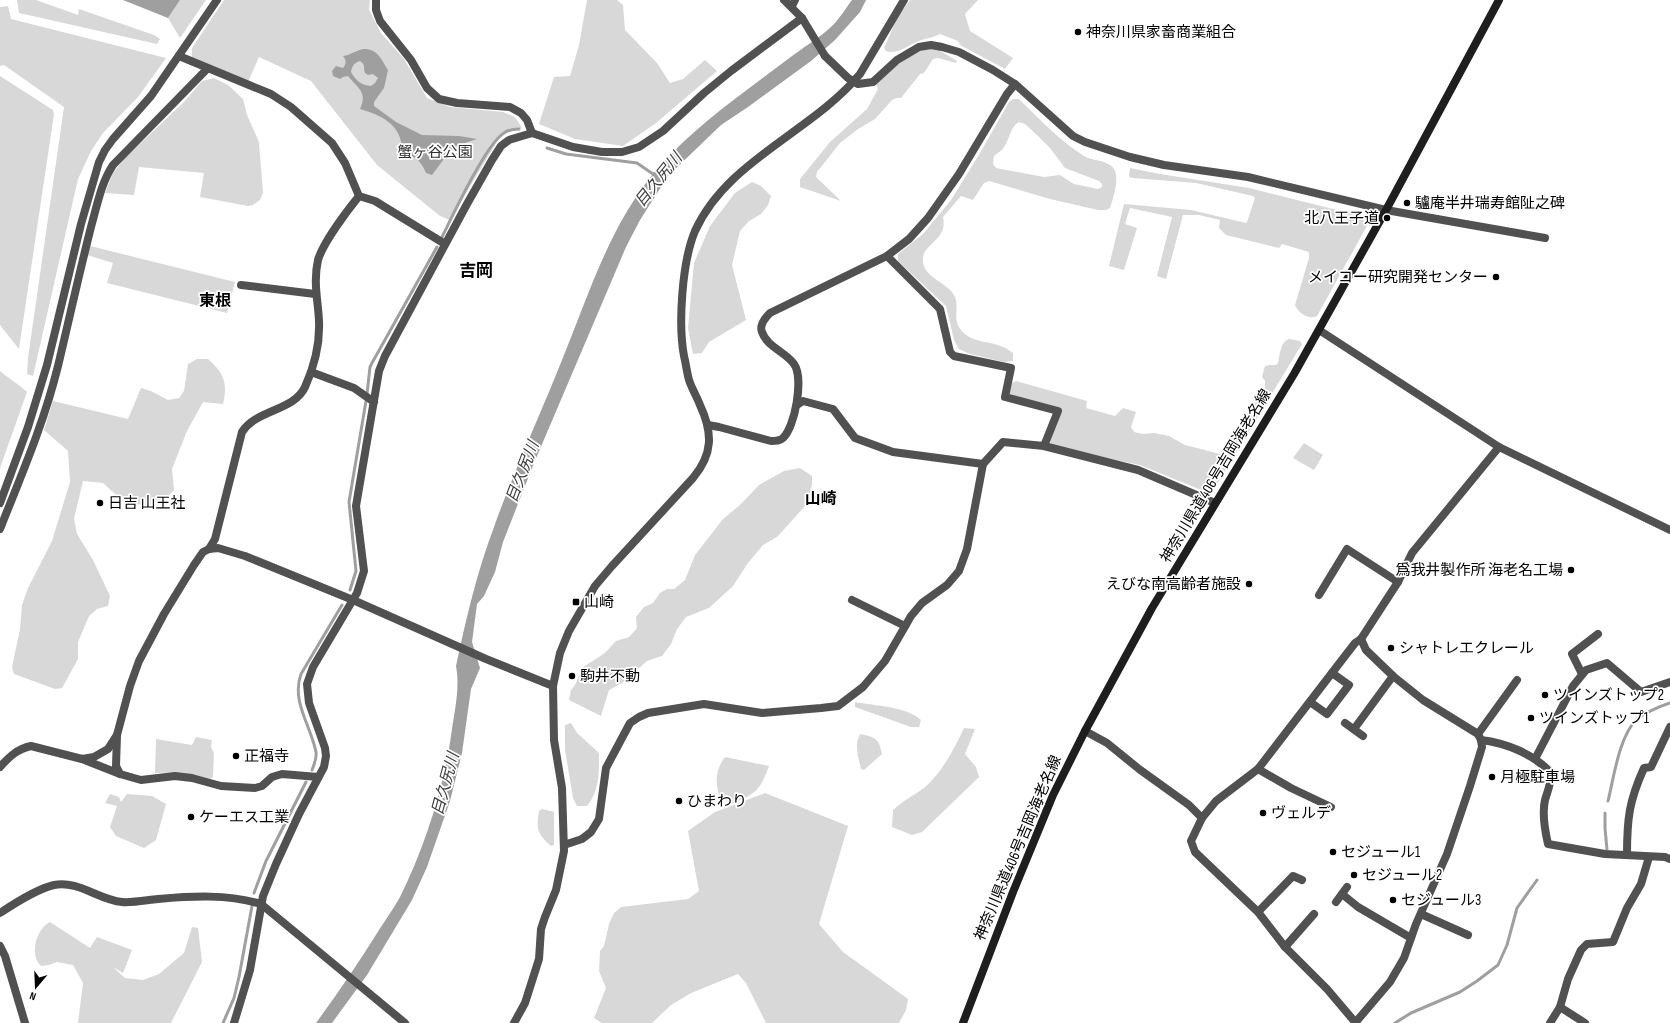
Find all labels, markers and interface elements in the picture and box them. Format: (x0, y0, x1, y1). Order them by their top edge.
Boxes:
place label: 神奈川県家畜商業組合 (1086, 23, 1236, 42)
marker: 神奈川県家畜商業組合 (1073, 27, 1083, 37)
park label: 蟹ヶ谷公園 (397, 143, 473, 162)
water label: 目久尻川 (631, 148, 688, 211)
place label: 驢庵半井瑞寿館阯之碑 (1415, 194, 1565, 213)
marker: 驢庵半井瑞寿館阯之碑 (1402, 198, 1412, 208)
place label: 北八王子道 (1304, 209, 1379, 228)
marker: 北八王子道 (1382, 213, 1392, 223)
district label: 吉岡 (459, 261, 493, 281)
place label: メイコー研究開発センター (1308, 268, 1488, 287)
marker: メイコー研究開発センター (1491, 272, 1501, 282)
district label: 東根 (199, 292, 231, 311)
street label: 神奈川県道406号吉岡海老名線 (1156, 386, 1276, 566)
water label: 目久尻川 (503, 437, 544, 505)
district label: 山崎 (805, 490, 837, 509)
place label: 日吉 山王社 (108, 494, 185, 513)
marker: 日吉 山王社 (95, 498, 105, 508)
place label: 爲我井製作所 海老名工場 (1396, 561, 1563, 580)
marker: 爲我井製作所 海老名工場 (1566, 565, 1576, 575)
place label: えびな南高齢者施設 (1106, 575, 1241, 594)
marker: えびな南高齢者施設 (1244, 579, 1254, 589)
place label: 山崎 (584, 593, 614, 612)
marker: 山崎 (571, 597, 581, 607)
place label: シャトレエクレール (1399, 639, 1534, 658)
marker: シャトレエクレール (1386, 643, 1396, 653)
place label: 駒井不動 (580, 667, 640, 686)
marker: 駒井不動 (567, 671, 577, 681)
place label: ツインズトップ2 (1553, 686, 1664, 705)
marker: ツインズトップ2 (1540, 690, 1550, 700)
place label: ツインズトップ1 (1539, 709, 1650, 728)
marker: ツインズトップ1 (1526, 713, 1536, 723)
place label: 正福寺 (244, 747, 289, 766)
water label: 目久尻川 (429, 749, 464, 817)
marker: 正福寺 (231, 751, 241, 761)
street label: 神奈川県道406号吉岡海老名線 (970, 752, 1066, 944)
place label: 月極駐車場 (1500, 768, 1575, 787)
marker: 月極駐車場 (1487, 772, 1497, 782)
place label: ひまわり (687, 792, 747, 811)
marker: ひまわり (674, 796, 684, 806)
place label: ヴェルデ (1271, 804, 1331, 823)
place label: ケーエス工業 (199, 808, 289, 827)
marker: ヴェルデ (1258, 808, 1268, 818)
marker: ケーエス工業 (186, 812, 196, 822)
place label: セジュール1 (1341, 843, 1421, 862)
marker: セジュール1 (1328, 847, 1338, 857)
place label: セジュール2 (1362, 866, 1442, 885)
marker: セジュール2 (1349, 870, 1359, 880)
place label: セジュール3 (1401, 891, 1481, 910)
marker: セジュール3 (1388, 895, 1398, 905)
north arrow (16, 967, 56, 1007)
text: N (28, 989, 38, 1003)

